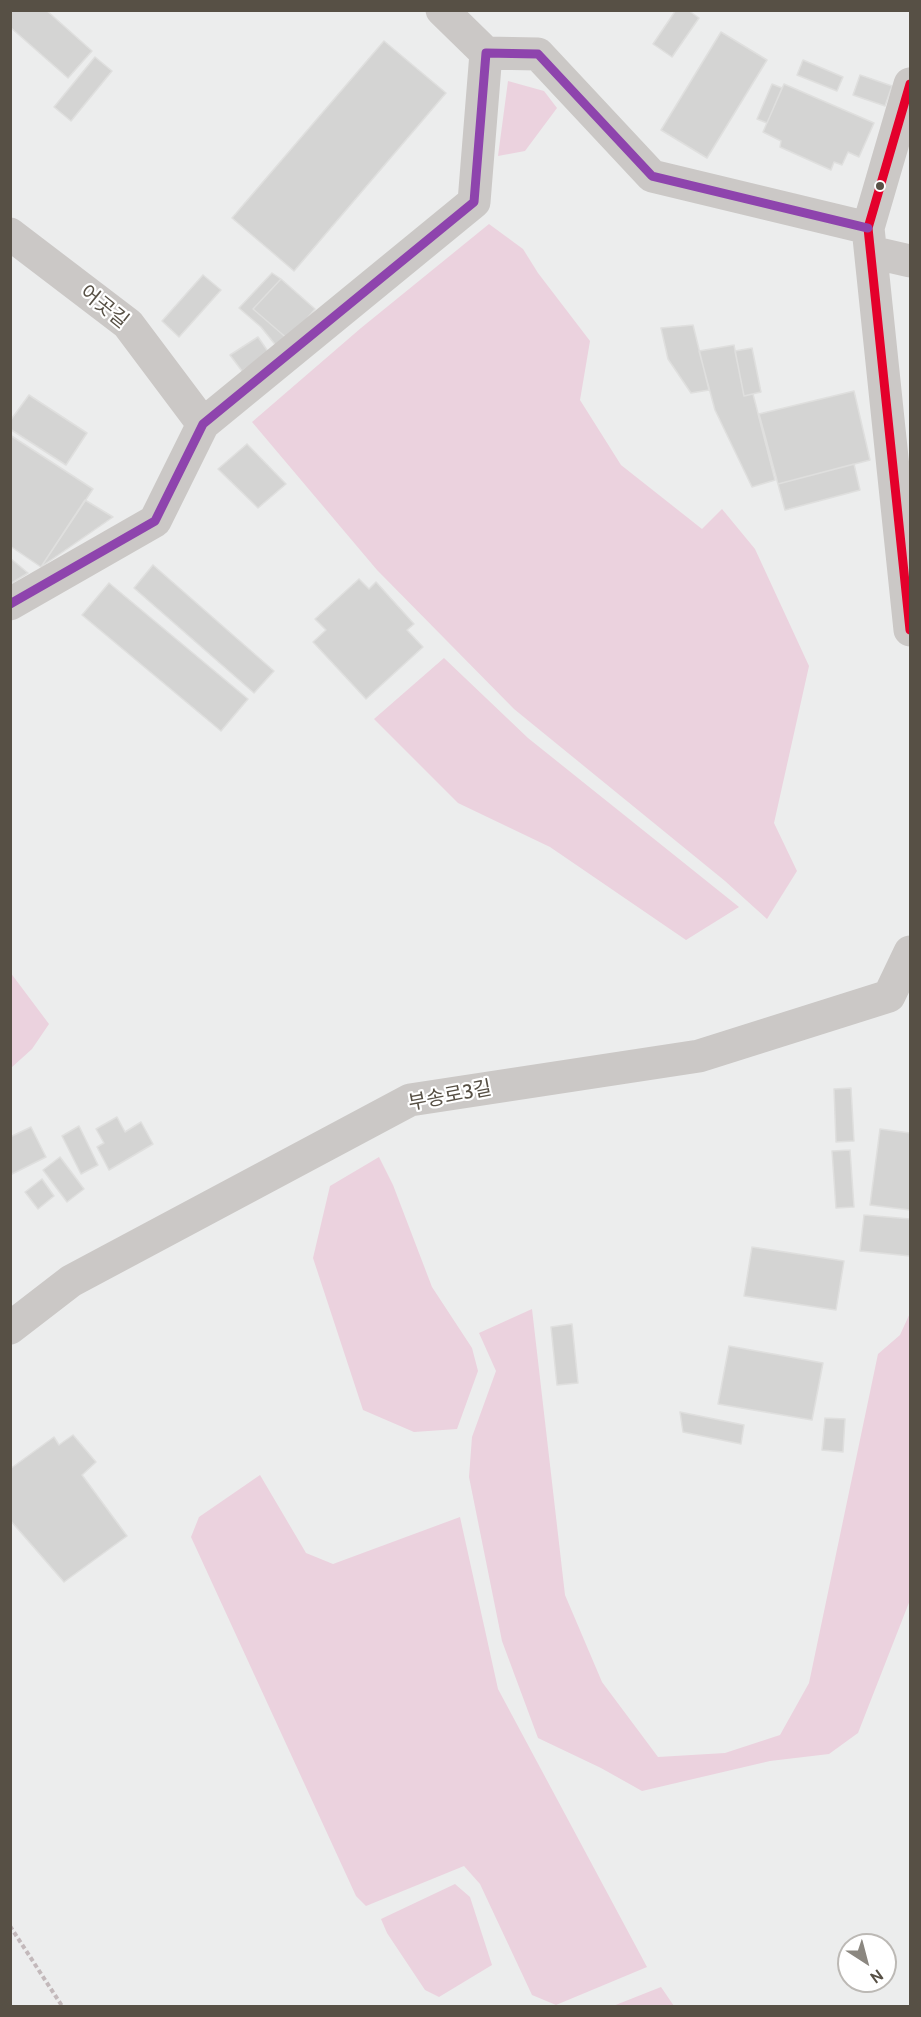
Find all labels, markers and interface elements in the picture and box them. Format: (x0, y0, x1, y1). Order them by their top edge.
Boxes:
unlabelled marker (874, 180, 886, 192)
street label: 어곳길 (75, 280, 133, 334)
street label: 부송로3길 (406, 1076, 494, 1116)
north arrow (837, 1933, 897, 1993)
text: N (867, 1965, 887, 1987)

